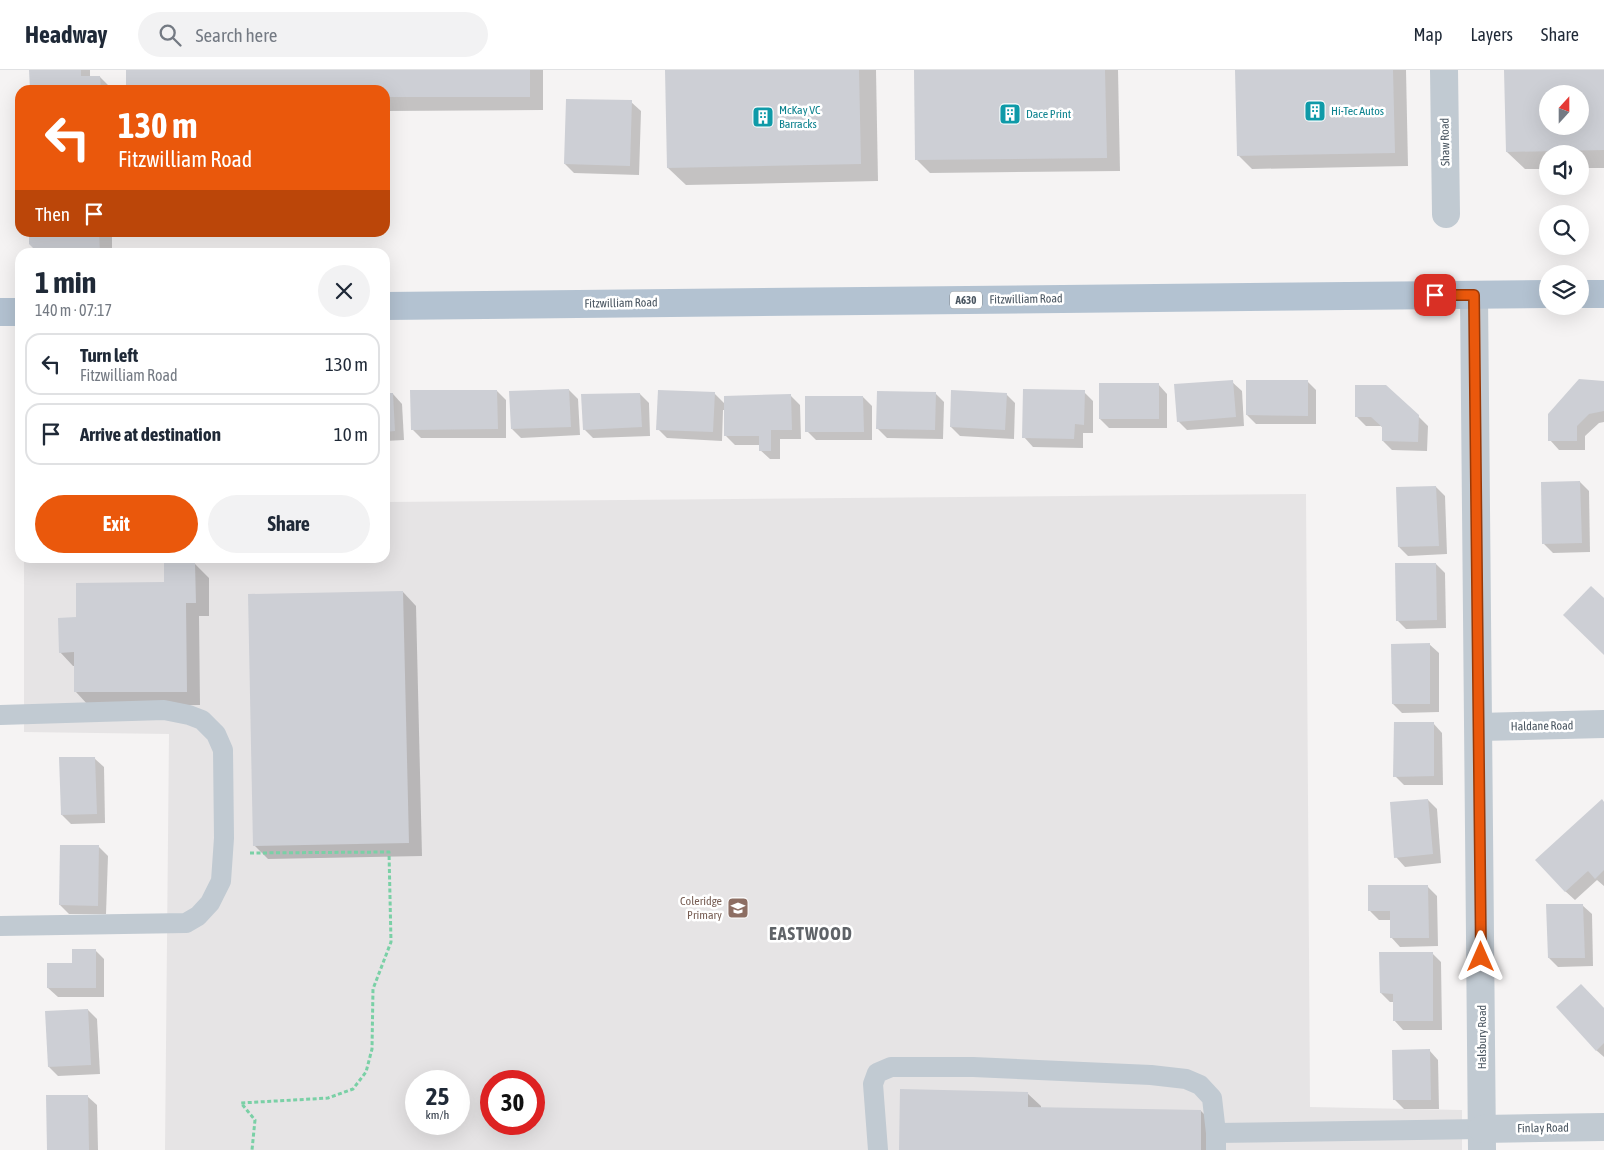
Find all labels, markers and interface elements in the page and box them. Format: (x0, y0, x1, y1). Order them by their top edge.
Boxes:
search box (138, 12, 488, 57)
text: Headway (25, 21, 108, 48)
icon: search (156, 21, 184, 49)
text: Search here (196, 24, 277, 46)
text: Map (1413, 24, 1442, 45)
text: Layers (1470, 24, 1513, 45)
text: Share (1541, 24, 1579, 45)
north arrow (1539, 85, 1589, 135)
map controls (1539, 85, 1589, 315)
building icon: Hi-Tec Autos (1303, 99, 1327, 123)
building icon: Dace Print (998, 102, 1022, 126)
place label: McKay VC Barracks (779, 103, 821, 131)
place label: Hi-Tec Autos (1331, 104, 1384, 118)
icon: left (35, 105, 100, 170)
text: 130 m (118, 105, 197, 145)
building icon: McKay VC Barracks (751, 105, 775, 129)
place label: Dace Print (1026, 107, 1072, 121)
street label: Shaw Road (1438, 118, 1452, 166)
button: sound (1539, 145, 1589, 195)
text: Fitzwilliam Road (118, 146, 252, 172)
icon: arrive (80, 200, 108, 228)
text: Then (35, 203, 70, 225)
button: search (1539, 205, 1589, 255)
text: 1 min (35, 265, 96, 299)
button: close (318, 265, 370, 317)
button: layers (1539, 265, 1589, 315)
pin (1414, 274, 1456, 316)
icon: arrive (1421, 281, 1449, 309)
street label: Fitzwilliam Road (989, 291, 1063, 307)
road number: A630 (950, 292, 982, 308)
street label: Fitzwilliam Road (584, 295, 658, 311)
text: 140 m · 07:17 (35, 301, 112, 319)
text: Turn left (80, 344, 138, 366)
icon: left (37, 350, 65, 378)
text: 130 m (325, 353, 368, 375)
text: Fitzwilliam Road (80, 366, 178, 384)
icon: arrive (37, 420, 65, 448)
text: Arrive at destination (80, 423, 221, 445)
text: 10 m (334, 423, 368, 445)
button: Exit (35, 495, 198, 553)
button: Share (208, 495, 370, 553)
street label: Haldane Road (1511, 718, 1573, 734)
place label: Coleridge Primary (680, 894, 722, 922)
school or university icon: Coleridge Primary (726, 896, 750, 920)
district label: EASTWOOD (769, 923, 853, 944)
position arrow (1454, 930, 1506, 982)
street label: Halsbury Road (1475, 1005, 1489, 1069)
speed limit sign: 30 (480, 1070, 545, 1135)
text: 25 (426, 1082, 449, 1110)
text: km/h (426, 1108, 449, 1122)
street label: Finlay Road (1517, 1121, 1569, 1135)

